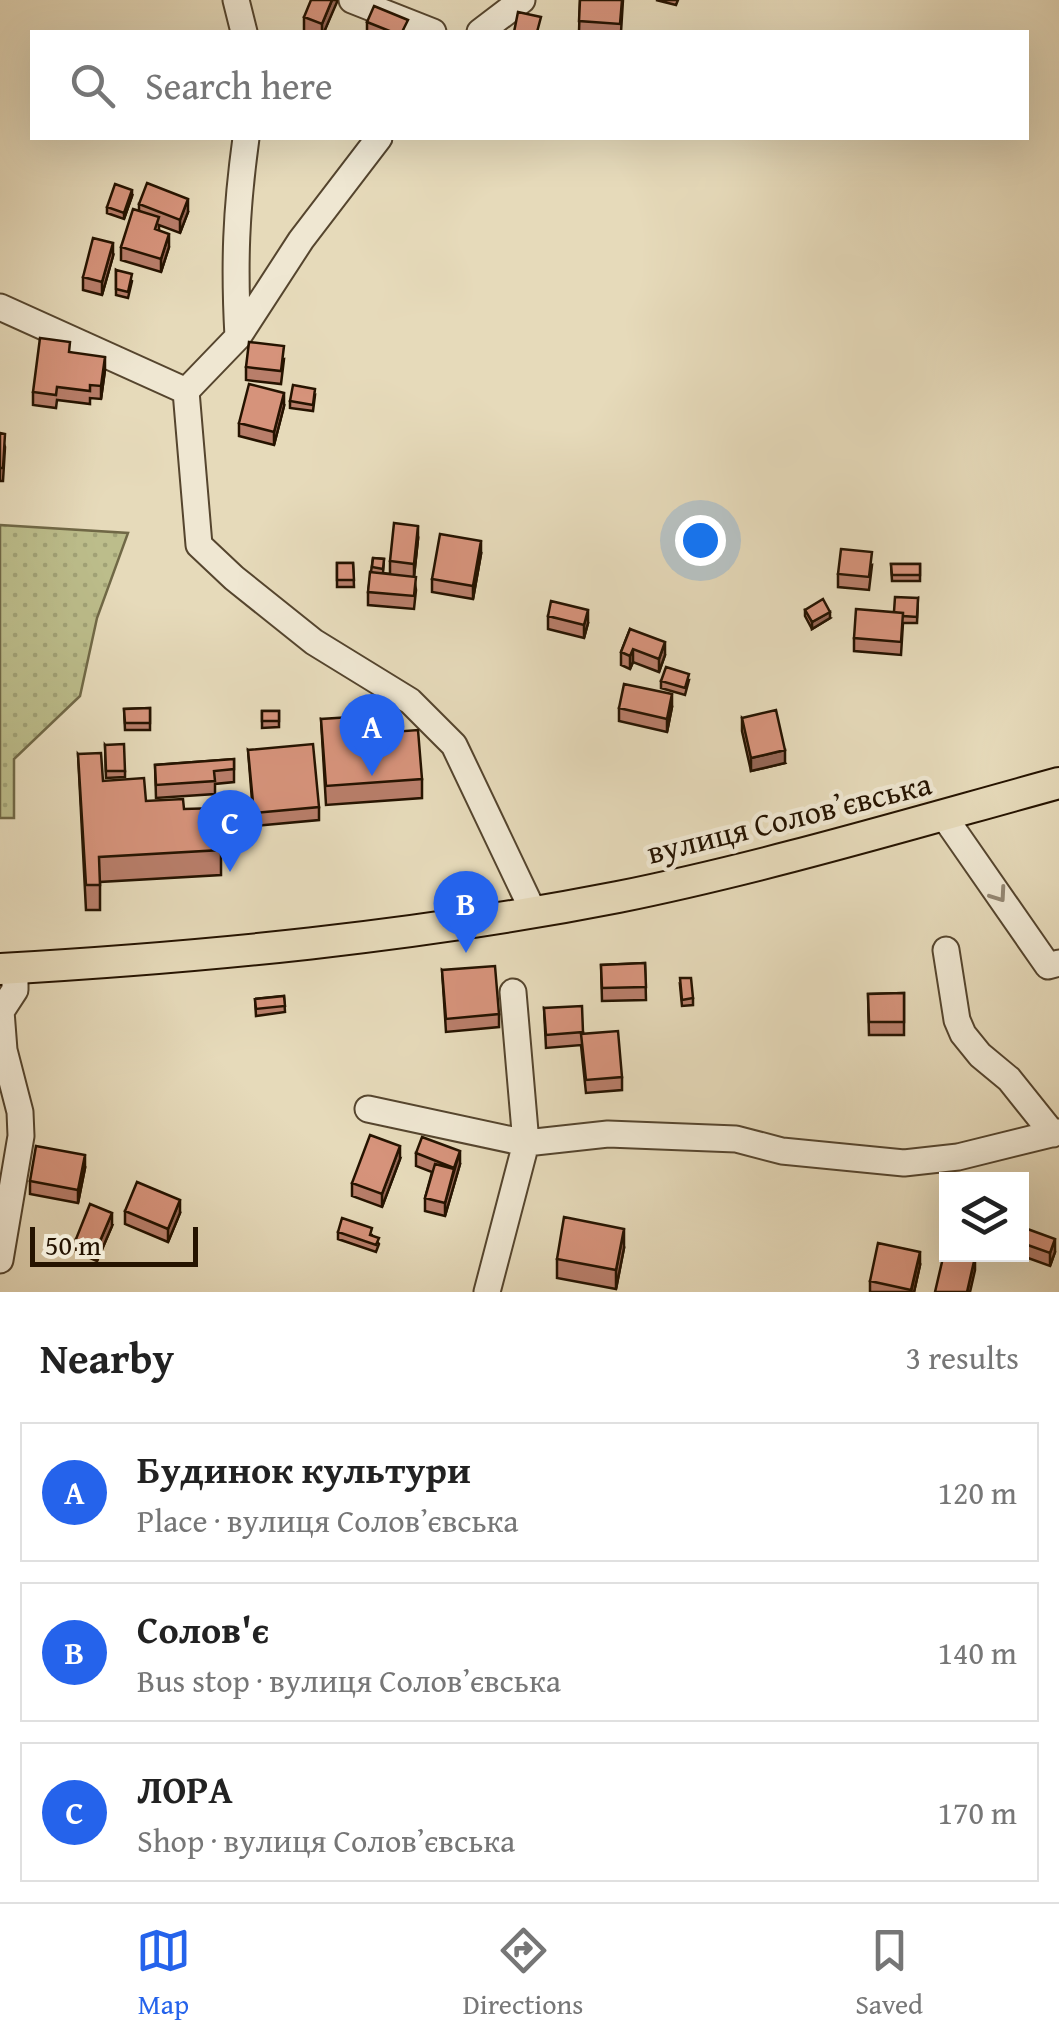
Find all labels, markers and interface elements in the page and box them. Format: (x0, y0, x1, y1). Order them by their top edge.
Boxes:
search box (30, 30, 1029, 140)
text: Search here (145, 57, 333, 113)
icon: search (65, 58, 120, 113)
your location (675, 515, 726, 566)
pin: A (340, 694, 404, 776)
street label: вулиця Соловʼєвська (642, 759, 937, 876)
pin: C (198, 790, 262, 872)
pin: B (434, 870, 498, 953)
one-way arrow (987, 884, 1005, 902)
map controls (939, 1172, 1029, 1262)
button: layers (939, 1172, 1029, 1262)
scale bar (30, 1222, 198, 1266)
text: 50 m (45, 1224, 101, 1265)
text: Nearby (40, 1327, 174, 1388)
text: 3 results (906, 1334, 1019, 1381)
text: Будинок культури (137, 1441, 471, 1497)
text: A (64, 1469, 85, 1516)
text: 120 m (938, 1469, 1017, 1516)
text: Place · вулиця Соловʼєвська (137, 1497, 519, 1544)
text: Солов'є (137, 1601, 269, 1657)
text: B (65, 1629, 84, 1676)
text: 140 m (938, 1629, 1017, 1676)
text: Bus stop · вулиця Соловʼєвська (137, 1657, 561, 1704)
text: ЛОРА (137, 1761, 233, 1817)
text: C (65, 1789, 84, 1836)
text: 170 m (938, 1789, 1017, 1836)
text: Shop · вулиця Соловʼєвська (137, 1817, 515, 1864)
tab: Map (136, 1923, 191, 2024)
tab: Directions (463, 1923, 583, 2024)
tab: Saved (855, 1923, 923, 2024)

